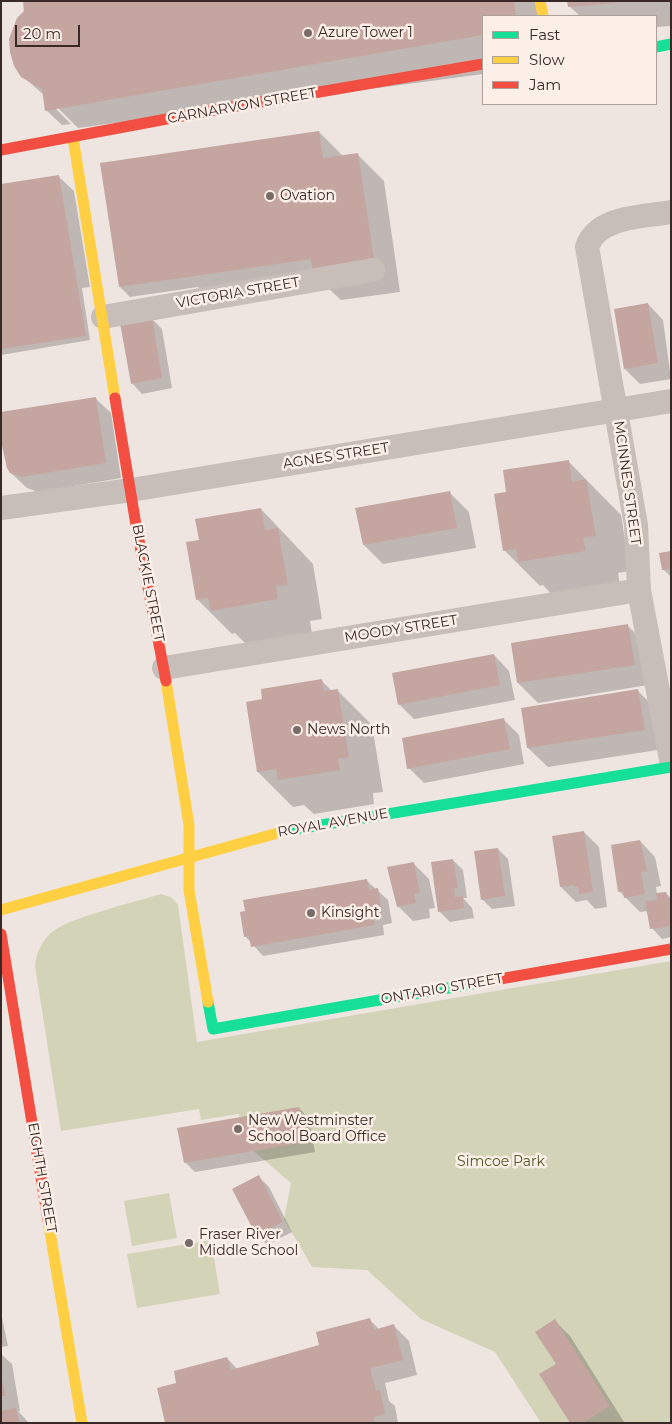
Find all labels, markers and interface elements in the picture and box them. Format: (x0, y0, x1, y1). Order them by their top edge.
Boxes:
scale bar (18, 15, 82, 47)
legend (482, 15, 657, 105)
text: 20 m (23, 24, 61, 43)
place label: Azure Tower 1 (318, 25, 413, 41)
text: Fast (529, 25, 560, 44)
marker: Azure Tower 1 (302, 27, 314, 39)
text: Slow (529, 50, 565, 69)
text: Jam (529, 75, 561, 94)
street label: CARNARVON STREET (166, 85, 318, 127)
place label: Ovation (280, 188, 335, 204)
marker: Ovation (264, 190, 276, 202)
street label: VICTORIA STREET (175, 274, 301, 312)
street label: MCINNES STREET (610, 420, 644, 546)
street label: AGNES STREET (282, 439, 390, 473)
street label: BLACKIE STREET (128, 523, 168, 643)
street label: MOODY STREET (343, 612, 459, 646)
place label: News North (307, 722, 391, 738)
marker: News North (291, 724, 303, 736)
street label: ROYAL AVENUE (276, 805, 390, 841)
place label: Kinsight (321, 905, 380, 921)
marker: Kinsight (305, 907, 317, 919)
street label: ONTARIO STREET (380, 970, 504, 1008)
place label: New Westminster School Board Office (248, 1113, 386, 1146)
street label: EIGHTH STREET (24, 1121, 60, 1235)
marker: New Westminster School Board Office (232, 1123, 244, 1135)
park label: Simcoe Park (457, 1154, 545, 1170)
place label: Fraser River Middle School (199, 1227, 298, 1260)
marker: Fraser River Middle School (183, 1237, 195, 1249)

